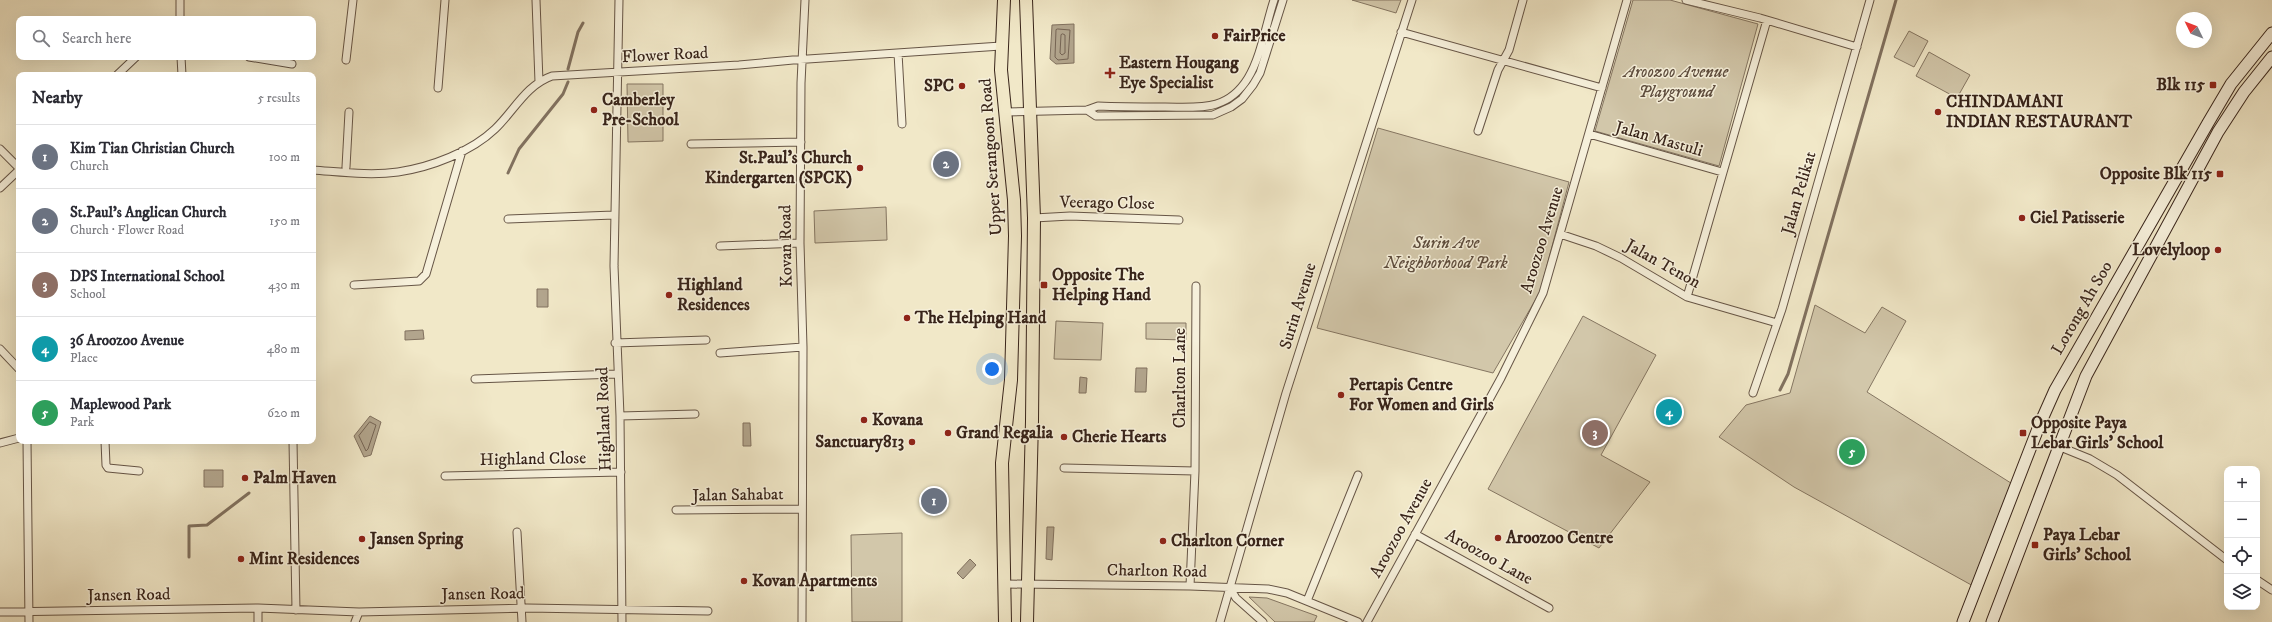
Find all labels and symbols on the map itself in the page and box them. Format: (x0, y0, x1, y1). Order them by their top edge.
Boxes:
north arrow (2176, 12, 2212, 48)
place label: FairPrice (1223, 25, 1285, 47)
marker: FairPrice (1210, 31, 1220, 41)
street label: Flower Road (621, 42, 709, 68)
place label: Eastern Hougang Eye Specialist (1119, 52, 1239, 94)
park label: Aroozoo Avenue Playground (1622, 61, 1730, 103)
marker: Eastern Hougang Eye Specialist (1104, 67, 1116, 79)
place label: Blk 115 (2156, 74, 2206, 96)
place label: SPC (924, 75, 954, 97)
street label: Upper Serangoon Road (974, 77, 1007, 236)
marker: Blk 115 (2208, 80, 2218, 90)
marker: SPC (957, 81, 967, 91)
place label: Camberley Pre-School (602, 89, 680, 131)
place label: CHINDAMANI INDIAN RESTAURANT (1946, 91, 2133, 133)
marker: Camberley Pre-School (589, 105, 599, 115)
marker: CHINDAMANI INDIAN RESTAURANT (1933, 107, 1943, 117)
street label: Jalan Mastuli (1611, 115, 1705, 162)
place label: St.Paul's Church Kindergarten (SPCK) (705, 147, 852, 189)
street label: Jalan Pelikat (1776, 148, 1822, 239)
pin: 2 (933, 149, 959, 179)
marker: St.Paul's Church Kindergarten (SPCK) (855, 163, 865, 173)
place label: Opposite Blk 115 (2100, 163, 2213, 185)
marker: Opposite Blk 115 (2215, 169, 2225, 179)
street label: Aroozoo Avenue (1515, 184, 1569, 296)
street label: Veerago Close (1058, 191, 1155, 215)
street label: Kovan Road (774, 204, 798, 287)
place label: Ciel Patisserie (2030, 207, 2124, 229)
marker: Ciel Patisserie (2017, 213, 2027, 223)
park label: Surin Ave Neighborhood Park (1383, 232, 1509, 274)
street label: Jalan Tenon (1620, 233, 1705, 294)
place label: Lovelyloop (2132, 239, 2210, 261)
marker: Lovelyloop (2213, 245, 2223, 255)
street label: Lorong Ah Soo (2046, 257, 2118, 359)
street label: Surin Avenue (1274, 260, 1322, 352)
place label: Opposite The Helping Hand (1052, 264, 1151, 306)
place label: Highland Residences (677, 274, 750, 316)
marker: Opposite The Helping Hand (1039, 280, 1049, 290)
marker: Highland Residences (664, 290, 674, 300)
place label: The Helping Hand (914, 307, 1047, 329)
marker: The Helping Hand (902, 313, 912, 323)
street label: Charlton Lane (1169, 328, 1191, 428)
your location (982, 359, 1002, 379)
street label: Highland Road (591, 366, 617, 472)
place label: Pertapis Centre For Women and Girls (1349, 374, 1494, 416)
marker: Pertapis Centre For Women and Girls (1336, 390, 1346, 400)
pin: 4 (1656, 397, 1682, 427)
place label: Kovana (872, 409, 924, 431)
place label: Opposite Paya Lebar Girls' School (2031, 412, 2164, 454)
marker: Kovana (859, 415, 869, 425)
pin: 3 (1582, 418, 1608, 448)
place label: Grand Regalia (956, 422, 1054, 444)
place label: Cherie Hearts (1072, 426, 1167, 448)
marker: Grand Regalia (943, 428, 953, 438)
marker: Opposite Paya Lebar Girls' School (2018, 428, 2028, 438)
place label: Sanctuary813 (815, 431, 904, 453)
marker: Cherie Hearts (1059, 432, 1069, 442)
marker: Sanctuary813 (907, 437, 917, 447)
pin: 5 (1839, 437, 1865, 467)
street label: Highland Close (480, 447, 586, 471)
place label: Palm Haven (253, 467, 337, 489)
marker: Palm Haven (240, 473, 250, 483)
street label: Aroozoo Avenue (1365, 474, 1437, 582)
street label: Jalan Sahabat (690, 483, 784, 507)
pin: 1 (921, 486, 947, 516)
street label: Aroozoo Lane (1441, 524, 1537, 590)
place label: Paya Lebar Girls' School (2043, 524, 2132, 566)
place label: Aroozoo Centre (1505, 527, 1613, 549)
place label: Jansen Spring (368, 528, 464, 550)
place label: Charlton Corner (1171, 530, 1285, 552)
marker: Aroozoo Centre (1493, 533, 1503, 543)
marker: Jansen Spring (357, 534, 367, 544)
marker: Charlton Corner (1158, 536, 1168, 546)
marker: Paya Lebar Girls' School (2030, 540, 2040, 550)
place label: Mint Residences (249, 548, 360, 570)
marker: Mint Residences (236, 554, 246, 564)
street label: Charlton Road (1107, 559, 1208, 583)
place label: Kovan Apartments (752, 570, 878, 592)
marker: Kovan Apartments (739, 576, 749, 586)
street label: Jansen Road (439, 582, 525, 606)
street label: Jansen Road (85, 583, 171, 607)

